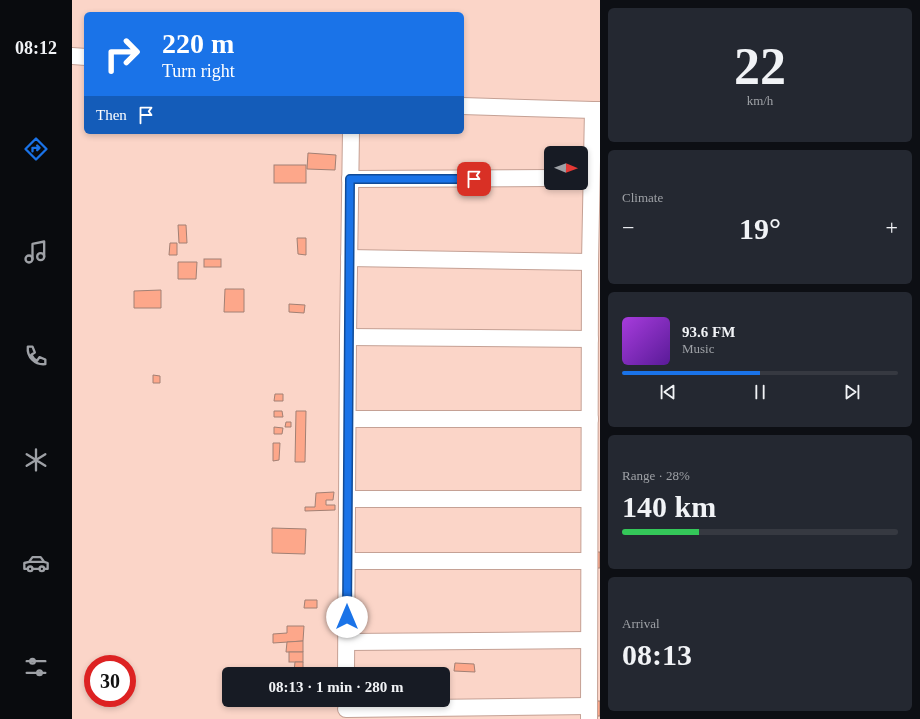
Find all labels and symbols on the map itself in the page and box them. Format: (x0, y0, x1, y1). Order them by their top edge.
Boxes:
north arrow (544, 146, 588, 190)
pin (457, 162, 491, 196)
position arrow (326, 596, 368, 638)
speed limit sign: 30 (84, 655, 136, 707)

